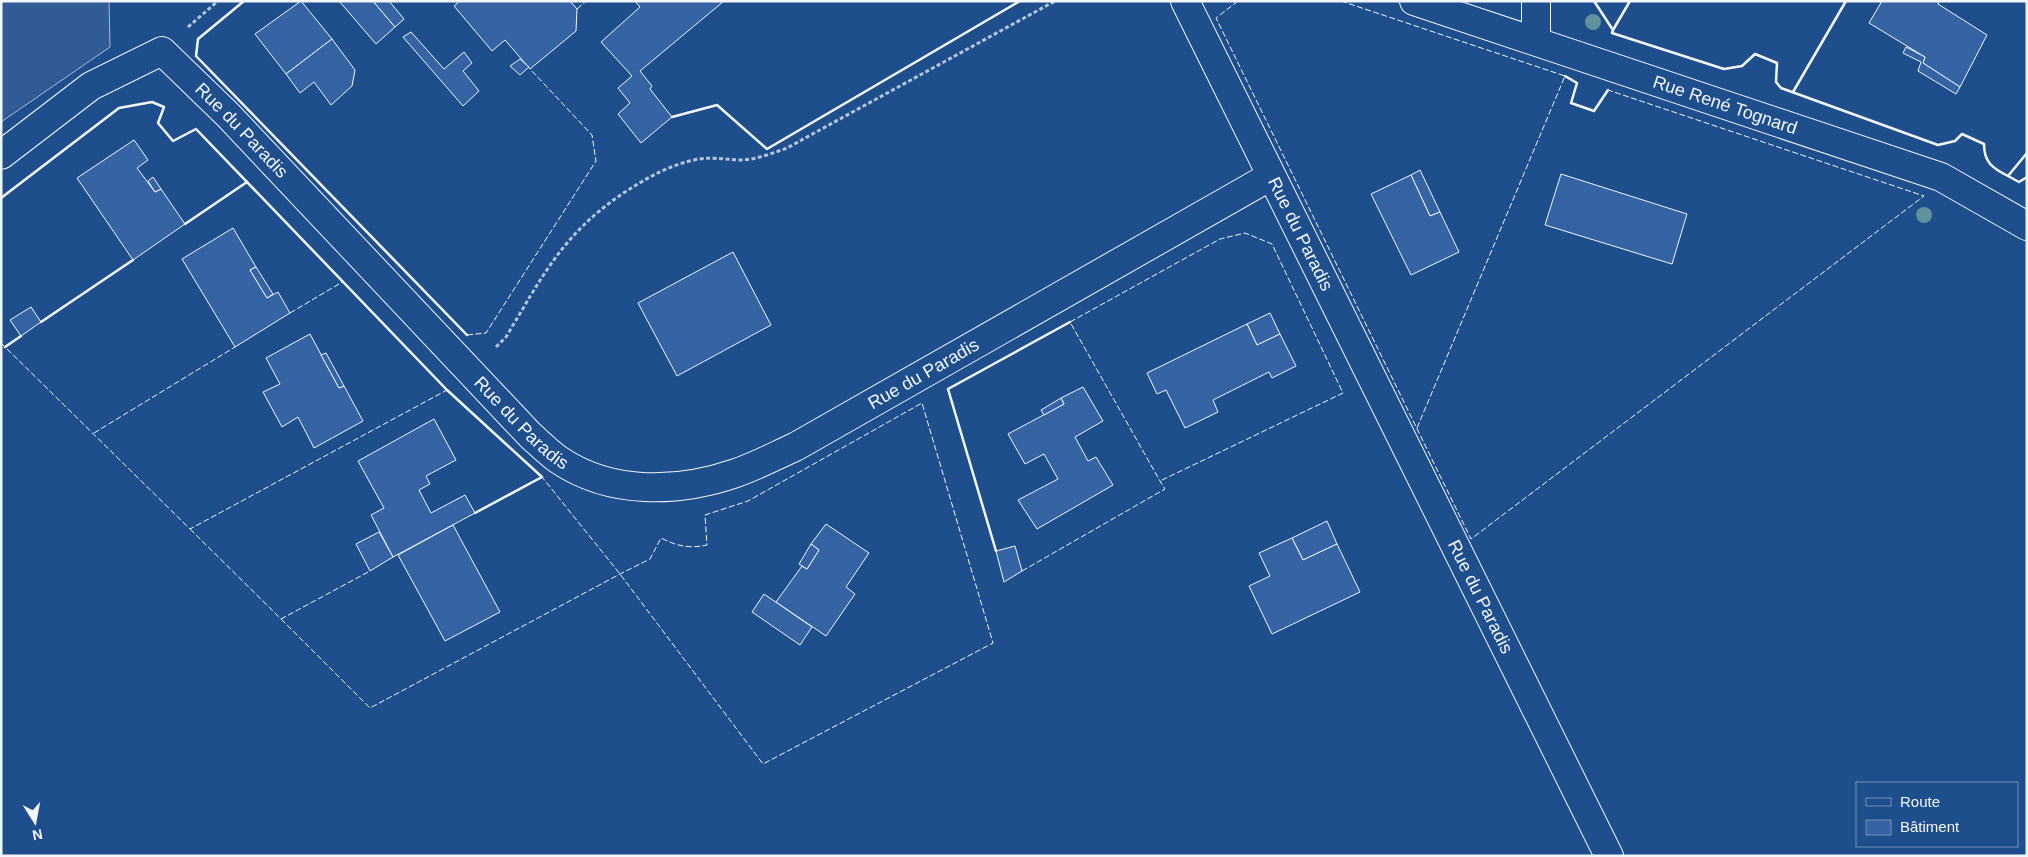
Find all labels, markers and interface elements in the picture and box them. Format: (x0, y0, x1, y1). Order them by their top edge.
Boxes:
street label: Rue René Tognard (1650, 72, 1800, 138)
street label: Rue du Paradis (191, 79, 292, 182)
street label: Rue du Paradis (1264, 174, 1337, 294)
street label: Rue du Paradis (865, 334, 982, 413)
street label: Rue du Paradis (470, 372, 572, 473)
street label: Rue du Paradis (1444, 537, 1517, 657)
legend (1856, 782, 2018, 847)
text: Route (1900, 793, 1940, 810)
north arrow (10, 797, 60, 847)
text: Bâtiment (1900, 818, 1960, 835)
text: N (31, 826, 44, 844)

